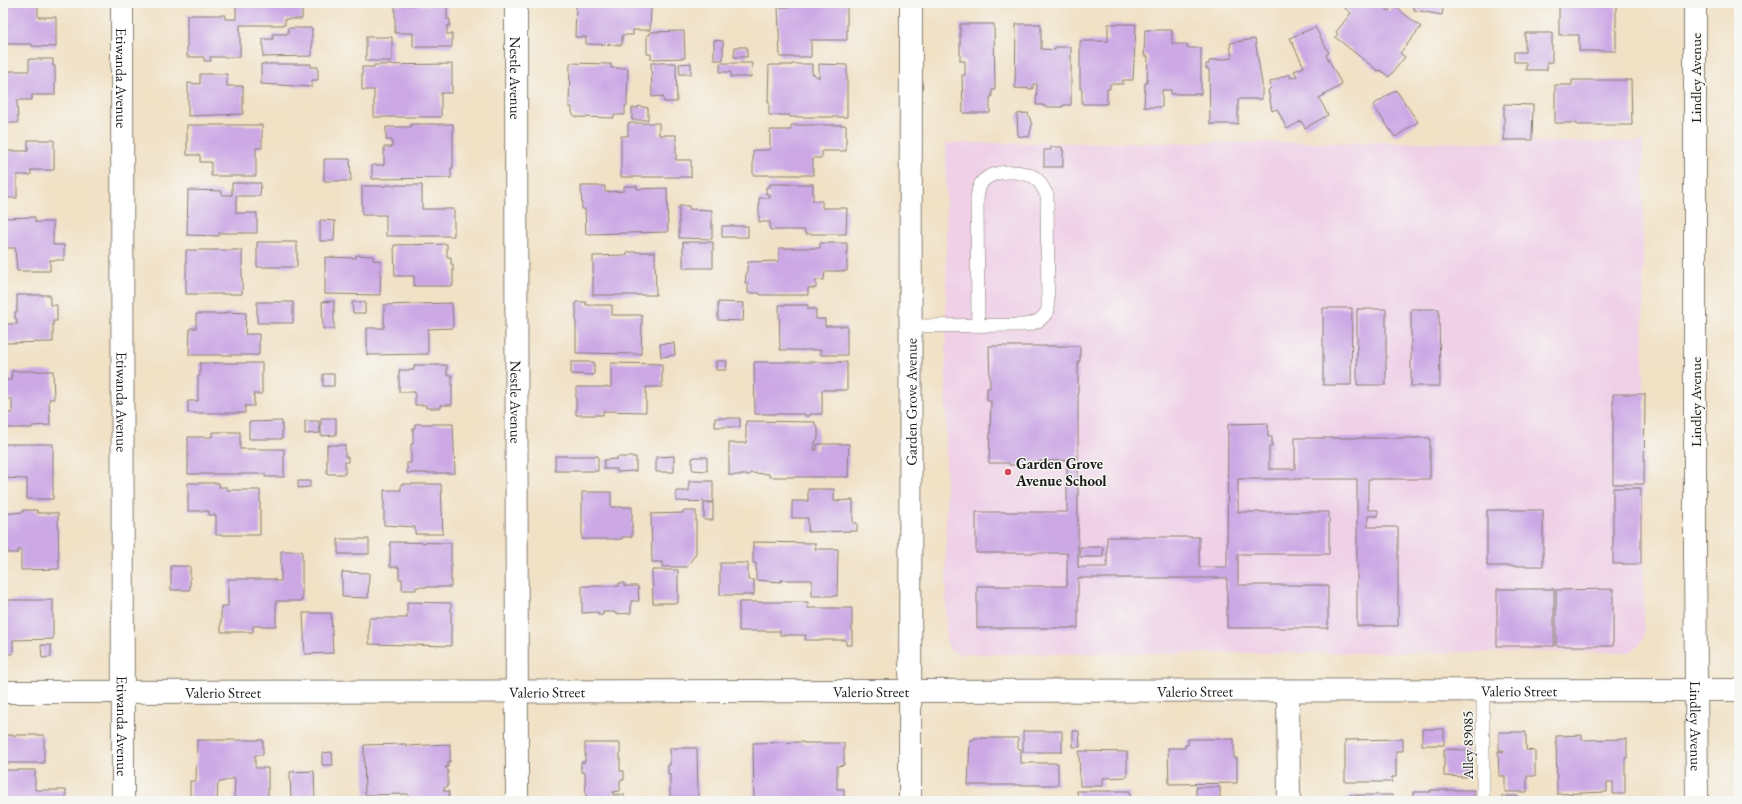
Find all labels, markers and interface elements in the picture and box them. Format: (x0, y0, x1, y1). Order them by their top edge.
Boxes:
street label: Etiwanda Avenue (113, 28, 132, 128)
street label: Lindley Avenue (1686, 33, 1705, 123)
street label: Nestle Avenue (507, 37, 526, 120)
street label: Garden Grove Avenue (901, 338, 920, 466)
street label: Etiwanda Avenue (113, 352, 132, 452)
street label: Lindley Avenue (1686, 357, 1705, 447)
street label: Nestle Avenue (507, 361, 526, 444)
place label: Garden Grove Avenue School (1015, 454, 1107, 490)
marker: Garden Grove Avenue School (1003, 467, 1013, 477)
street label: Etiwanda Avenue (113, 676, 132, 776)
street label: Valerio Street (833, 681, 909, 701)
street label: Valerio Street (1157, 681, 1233, 700)
street label: Valerio Street (1481, 681, 1557, 700)
street label: Lindley Avenue (1687, 681, 1706, 771)
street label: Valerio Street (185, 682, 261, 701)
street label: Valerio Street (509, 682, 585, 701)
street label: Alley 89085 (1458, 710, 1477, 781)

